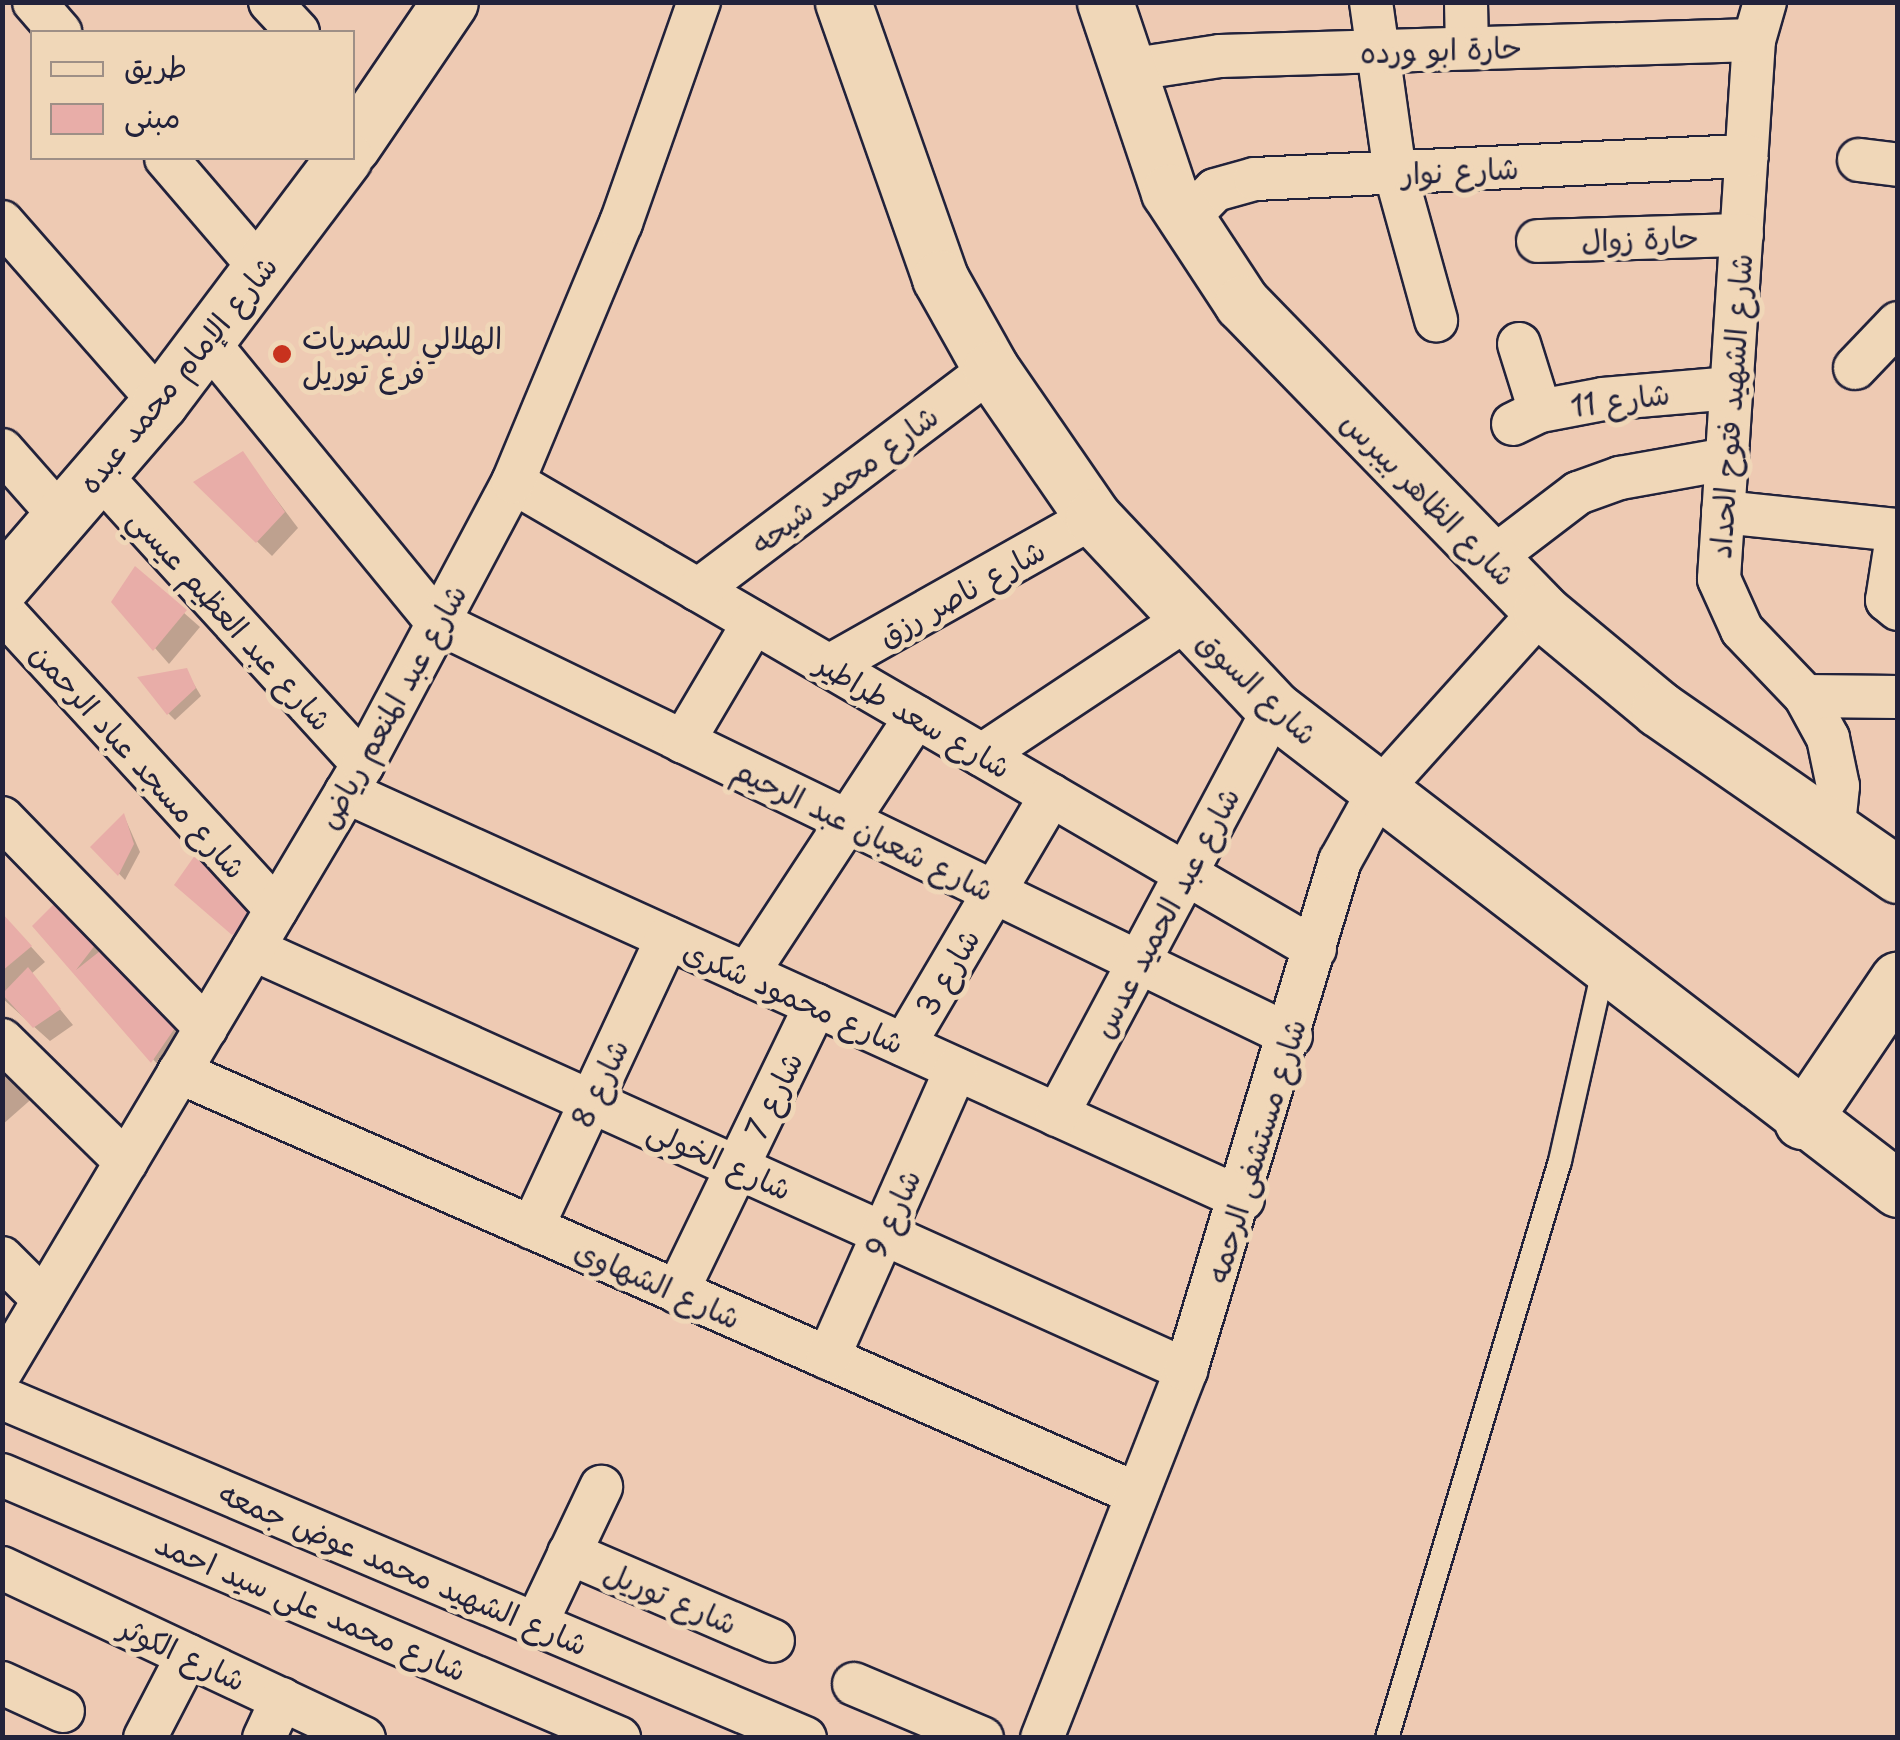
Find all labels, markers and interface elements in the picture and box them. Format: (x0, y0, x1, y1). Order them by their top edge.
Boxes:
street label: حارة ابو ورده (1359, 28, 1523, 70)
legend (30, 30, 355, 160)
text: طريق (124, 43, 187, 88)
text: مبنى (124, 93, 180, 138)
street label: شارع نوار (1400, 149, 1520, 191)
street label: حارة زوال (1581, 218, 1699, 258)
street label: شارع الإمام محمد عبده (70, 248, 284, 500)
street label: شارع الشهيد فتوح الحداد (1701, 252, 1759, 560)
place label: الهلالي للبصريات فرع توريل (302, 319, 502, 390)
marker: الهلالي للبصريات فرع توريل (271, 343, 293, 365)
street label: شارع 11 (1568, 374, 1672, 424)
street label: شارع محمد شيحه (743, 397, 945, 561)
street label: شارع الظاهر بيبرس (1334, 403, 1524, 593)
street label: شارع عبد العظيم عيسي (122, 501, 340, 737)
street label: شارع ناصر رزق (871, 531, 1051, 653)
street label: شارع عبد المنعم رياض (309, 578, 473, 834)
street label: شارع السوق (1191, 622, 1325, 752)
street label: شارع مسجد عباد الرحمن (24, 635, 254, 885)
street label: شارع سعد طراطير (811, 645, 1017, 785)
street label: شارع شعبان عبد الرحيم (728, 750, 1000, 908)
street label: شارع عبد الحميد عدس (1084, 781, 1246, 1043)
street label: شارع 3 (908, 922, 986, 1022)
street label: شارع محمود شكرى (678, 931, 910, 1061)
street label: شارع مستشفى الرحمه (1198, 1014, 1312, 1288)
street label: شارع 8 (563, 1033, 635, 1133)
street label: شارع 7 (737, 1046, 809, 1144)
street label: شارع الخولى (643, 1111, 797, 1207)
street label: شارع 9 (857, 1164, 927, 1262)
street label: شارع الشهاوى (570, 1231, 746, 1335)
street label: شارع الشهيد محمد عوض جمعه (214, 1474, 594, 1662)
street label: شارع محمد على سيد احمد (150, 1524, 472, 1688)
street label: شارع توريل (599, 1553, 743, 1641)
street label: شارع الكوثر (114, 1608, 252, 1698)

